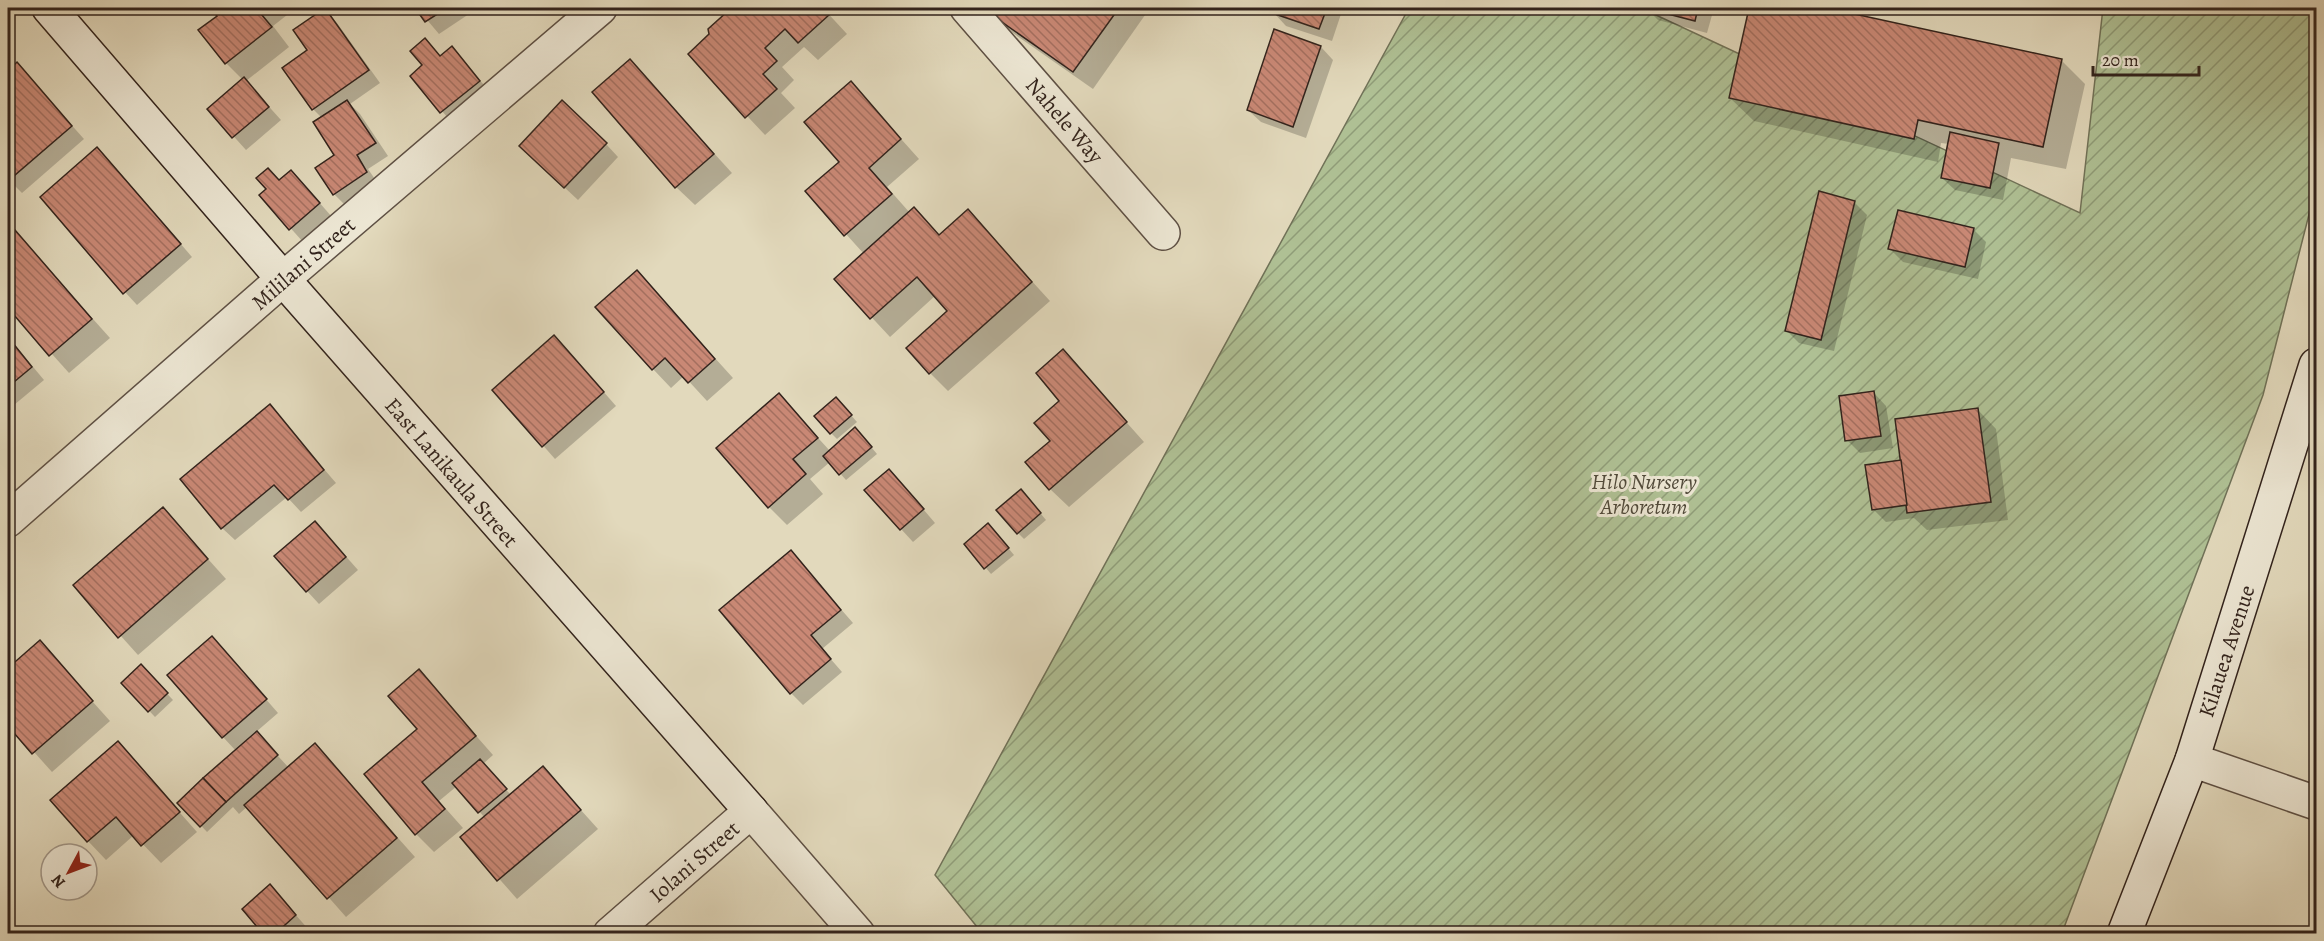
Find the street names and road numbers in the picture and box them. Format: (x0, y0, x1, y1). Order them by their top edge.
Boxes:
street label: Nahele Way (1018, 71, 1110, 170)
street label: Mililani Street (245, 210, 362, 317)
street label: East Lanikaula Street (378, 391, 525, 554)
street label: Kilauea Avenue (2191, 581, 2262, 721)
street label: Iolani Street (643, 814, 746, 909)

